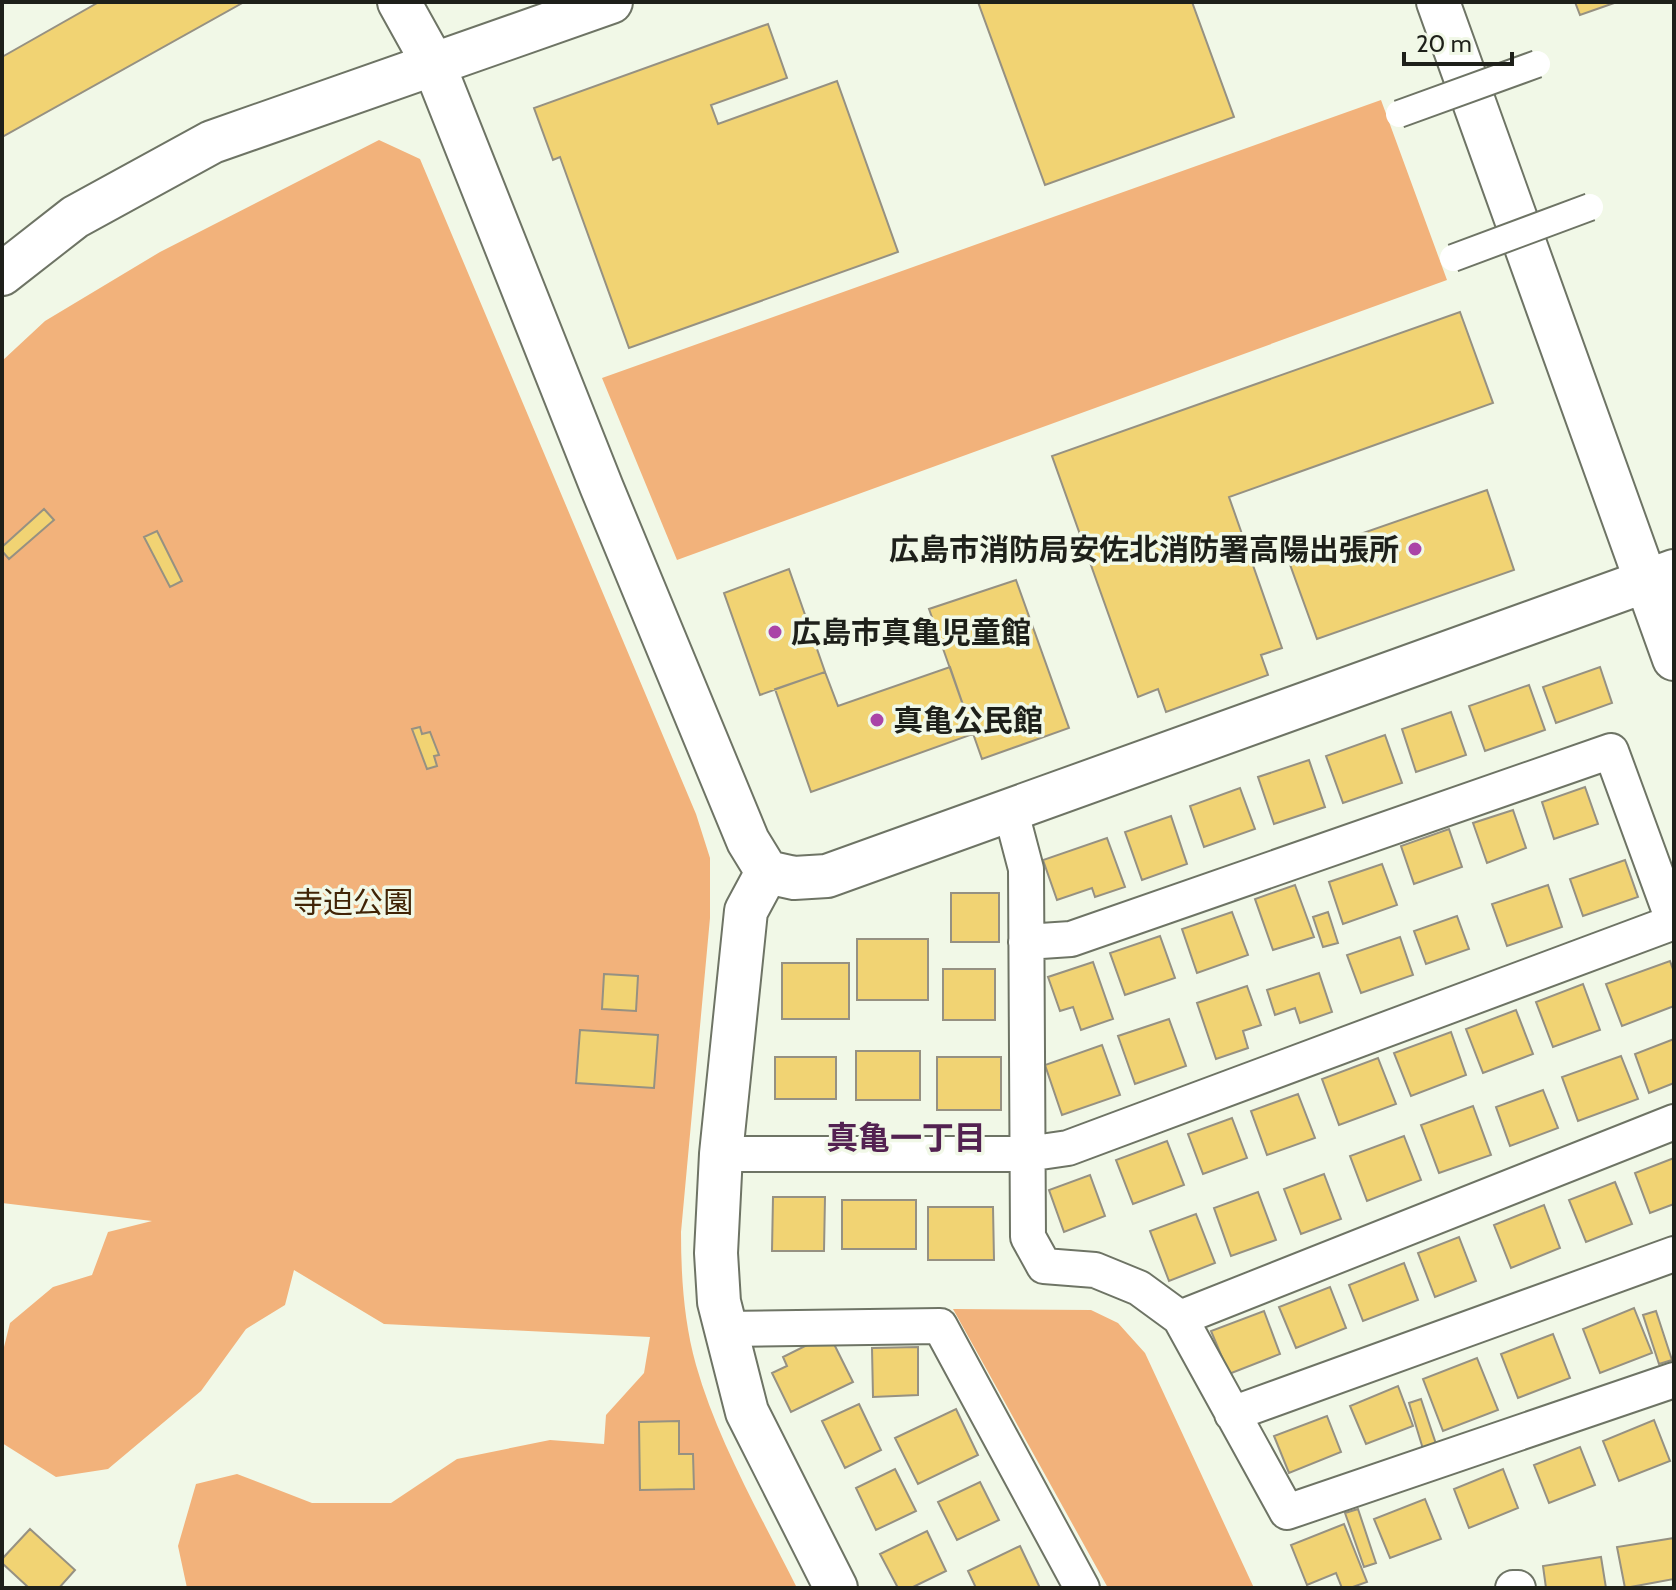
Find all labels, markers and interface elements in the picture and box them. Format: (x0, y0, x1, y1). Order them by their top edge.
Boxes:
scale bar (1404, 16, 1512, 66)
text: 20 m (1416, 29, 1472, 58)
place label: 広島市消防局安佐北消防署高陽出張所 (889, 531, 1399, 568)
marker: 広島市消防局安佐北消防署高陽出張所 (1406, 540, 1424, 558)
place label: 広島市真亀児童館 (791, 614, 1031, 651)
marker: 広島市真亀児童館 (766, 623, 784, 641)
place label: 真亀公民館 (893, 702, 1043, 739)
marker: 真亀公民館 (868, 711, 886, 729)
park label: 寺迫公園 (293, 884, 413, 921)
district label: 真亀一丁目 (826, 1118, 986, 1157)

